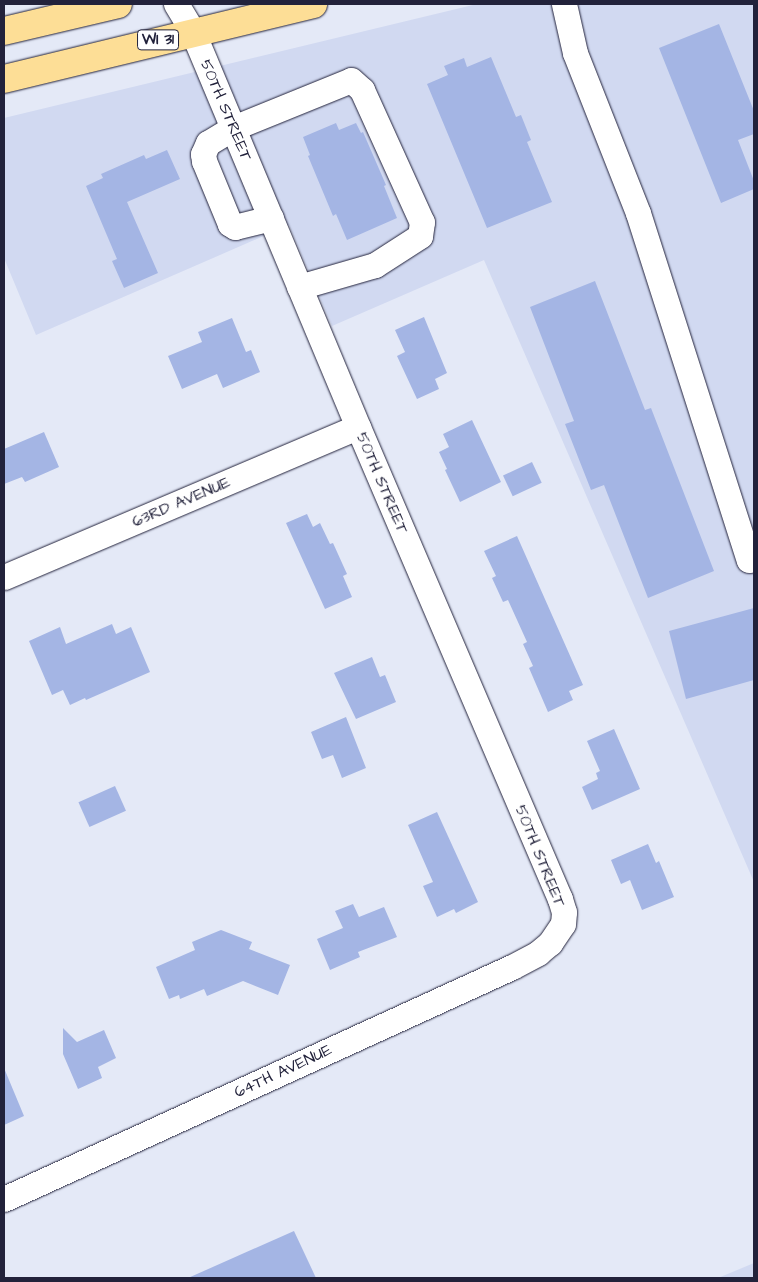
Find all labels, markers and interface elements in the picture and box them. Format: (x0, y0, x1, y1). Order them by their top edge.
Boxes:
road number: WI 31 (137, 28, 179, 52)
street label: 50TH STREET (196, 57, 256, 163)
street label: 50TH STREET (352, 430, 412, 536)
street label: 63RD AVENUE (129, 473, 233, 531)
street label: 50TH STREET (511, 802, 569, 910)
street label: 64TH AVENUE (231, 1040, 335, 1102)

